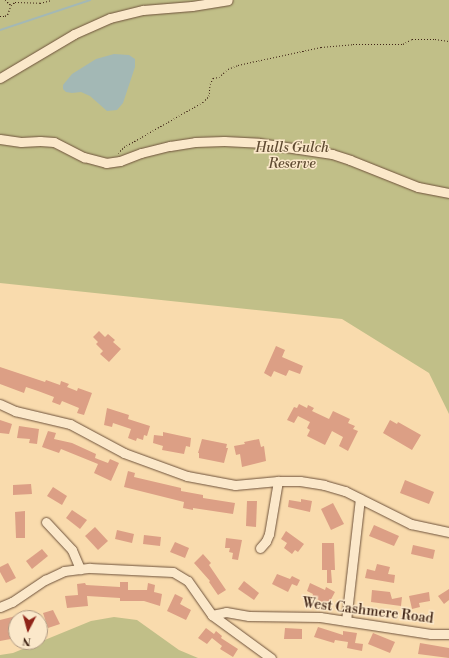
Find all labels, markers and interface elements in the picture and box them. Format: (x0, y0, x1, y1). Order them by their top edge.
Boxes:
park label: Hulls Gulch Reserve (255, 140, 329, 172)
street label: West Cashmere Road (302, 595, 434, 627)
north arrow (8, 610, 48, 650)
text: N (22, 634, 32, 648)

